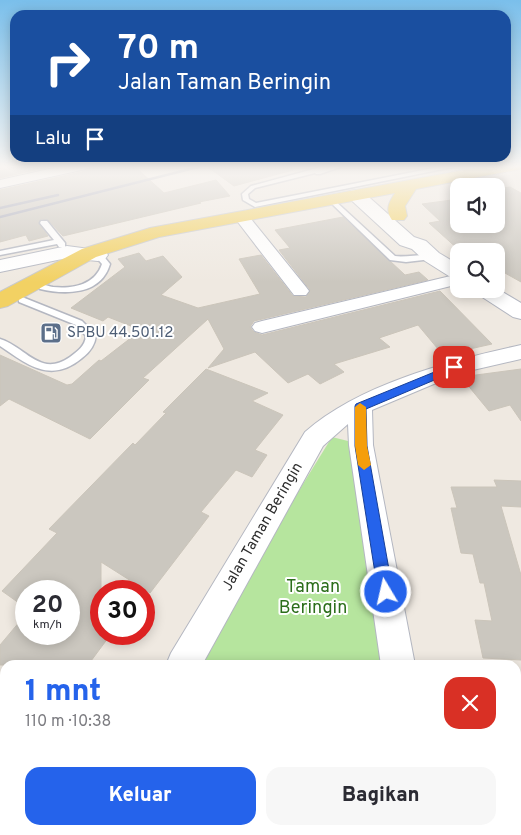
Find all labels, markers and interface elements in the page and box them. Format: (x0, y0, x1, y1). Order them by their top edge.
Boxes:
text: 70 m (118, 27, 199, 71)
icon: right (35, 30, 100, 95)
text: Jalan Taman Beringin (118, 70, 331, 97)
icon: arrive (81, 125, 109, 153)
text: Lalu (35, 127, 71, 151)
map controls (450, 178, 505, 298)
button: sound (450, 178, 505, 233)
button: search (450, 243, 505, 298)
fuel station icon: SPBU 44.501.12 (39, 321, 63, 345)
place label: SPBU 44.501.12 (67, 324, 174, 343)
pin (433, 346, 475, 388)
icon: arrive (440, 353, 468, 381)
street label: Jalan Taman Beringin (218, 459, 308, 595)
position arrow (359, 565, 411, 617)
park label: Taman Beringin (279, 576, 347, 620)
speed limit sign: 30 (90, 580, 155, 645)
text: 20 (32, 590, 63, 622)
text: km/h (33, 617, 62, 633)
text: 1 mnt (25, 674, 101, 711)
button: close (444, 677, 496, 729)
text: 110 m · 10:38 (25, 712, 111, 732)
button: Keluar (25, 767, 256, 825)
button: Bagikan (266, 767, 496, 825)

